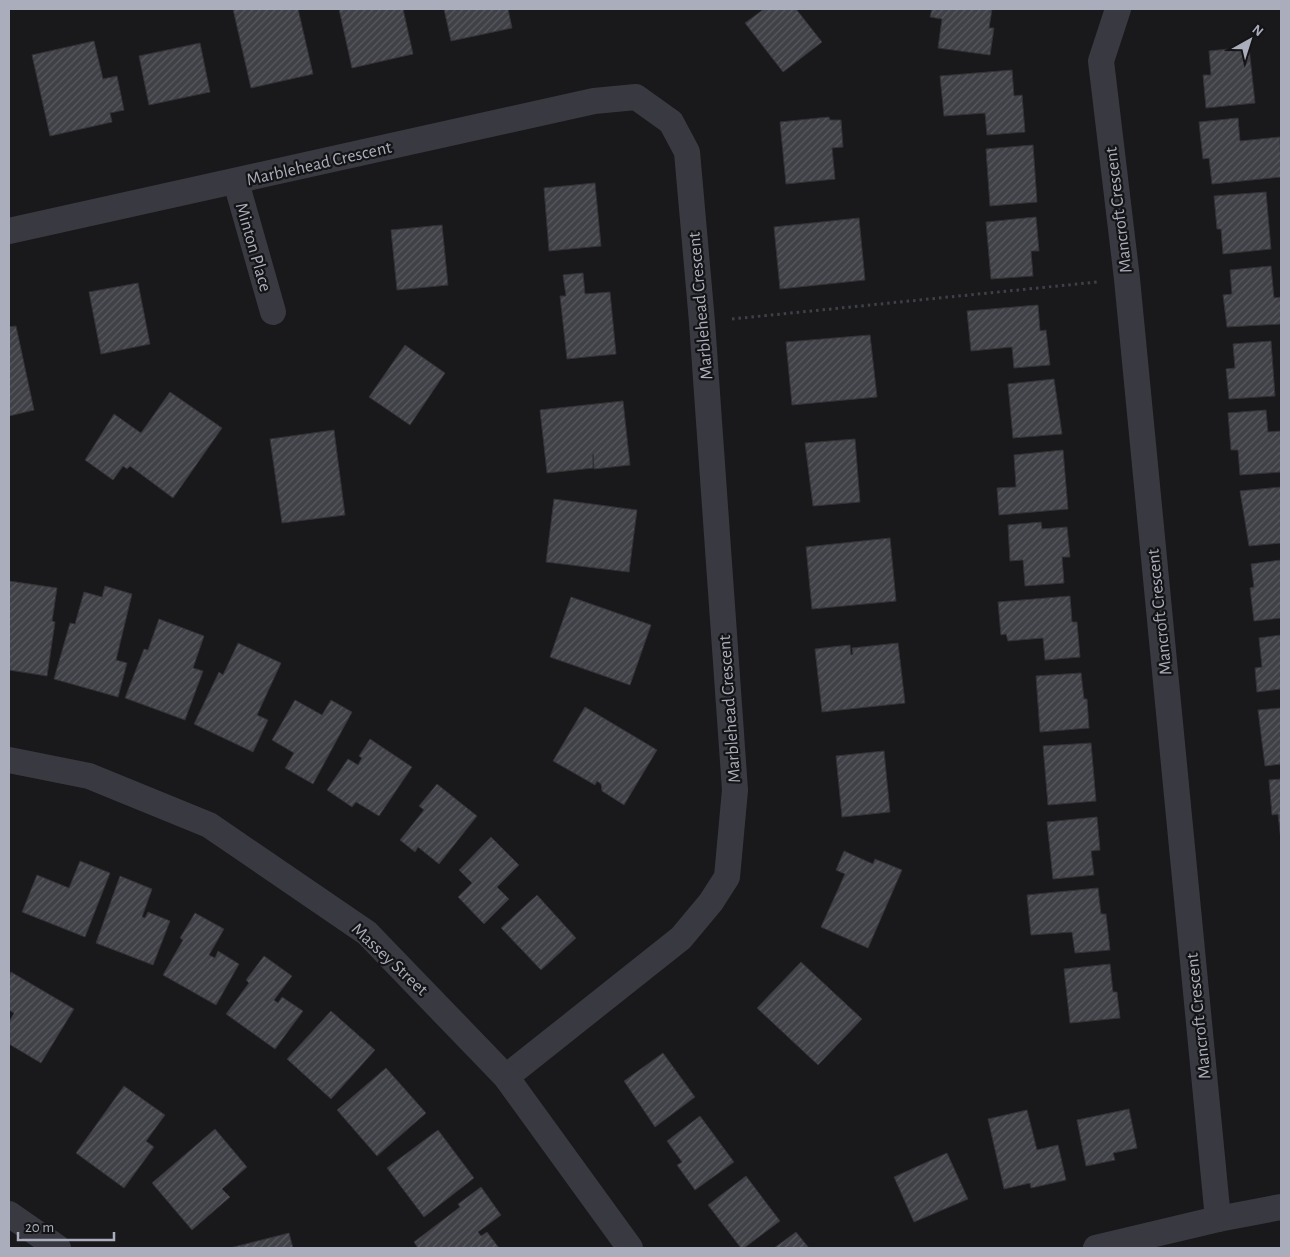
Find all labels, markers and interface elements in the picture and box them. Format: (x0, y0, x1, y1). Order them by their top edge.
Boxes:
north arrow (1225, 15, 1275, 65)
text: N (1249, 22, 1266, 39)
street label: Marblehead Crescent (245, 138, 394, 189)
street label: Mancroft Crescent (1102, 146, 1136, 274)
street label: Minton Place (232, 201, 274, 294)
street label: Marblehead Crescent (686, 231, 716, 381)
street label: Mancroft Crescent (1144, 548, 1176, 676)
street label: Marblehead Crescent (716, 634, 744, 784)
street label: Massey Street (348, 920, 431, 1000)
street label: Mancroft Crescent (1183, 952, 1215, 1080)
scale bar (18, 1210, 114, 1242)
text: 20 m (25, 1220, 54, 1235)

